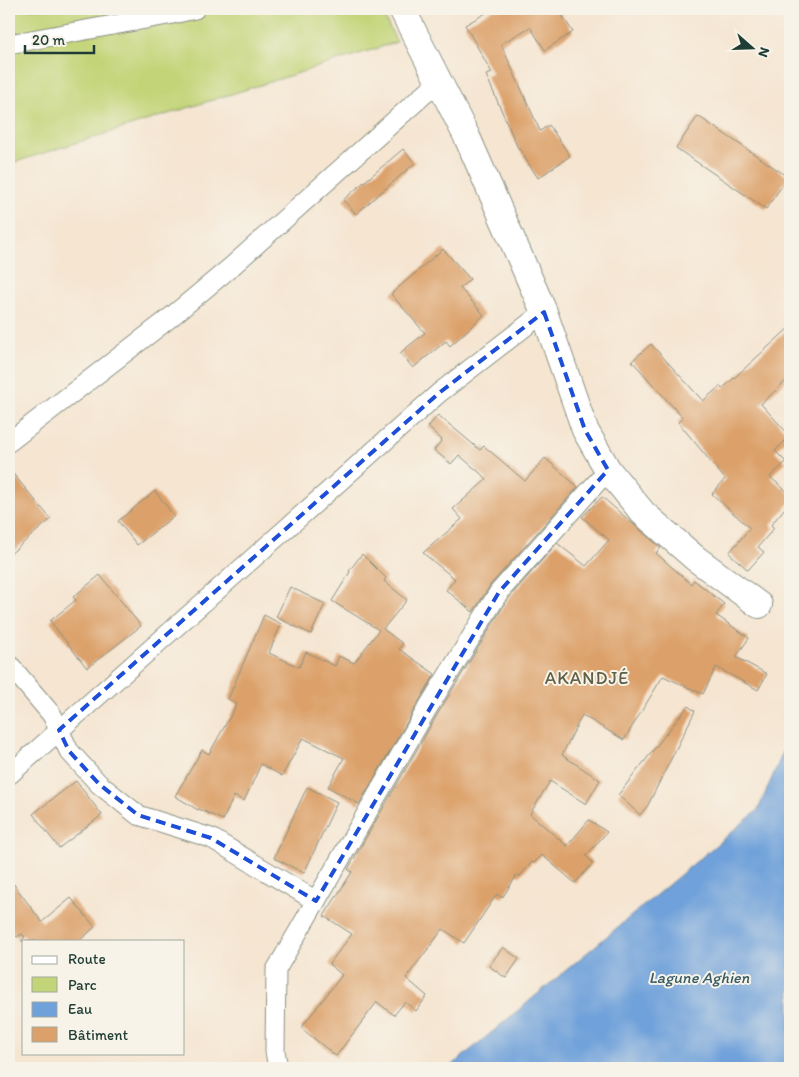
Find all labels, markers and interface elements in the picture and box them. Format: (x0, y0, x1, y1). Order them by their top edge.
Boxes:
scale bar (25, 22, 94, 54)
north arrow (726, 22, 776, 72)
text: 20 m (32, 31, 66, 49)
text: N (754, 45, 773, 60)
district label: AKANDJÉ (545, 667, 629, 689)
legend (22, 940, 185, 1054)
text: Route (68, 950, 106, 968)
water label: Lagune Aghien (649, 968, 750, 987)
text: Parc (68, 976, 97, 994)
text: Eau (68, 1000, 92, 1018)
text: Bâtiment (68, 1026, 129, 1044)

